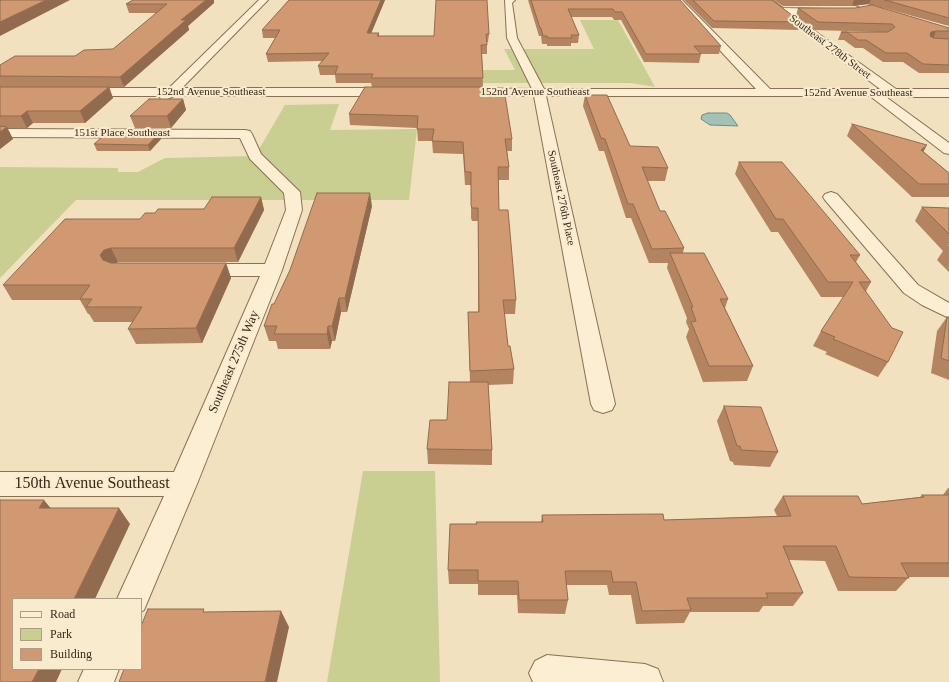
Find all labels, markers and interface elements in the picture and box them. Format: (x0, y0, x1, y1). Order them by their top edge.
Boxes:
street label: Southeast 278th Street (786, 12, 874, 82)
street label: 152nd Avenue Southeast (156, 85, 266, 99)
street label: 152nd Avenue Southeast (480, 85, 590, 99)
street label: 152nd Avenue Southeast (803, 86, 913, 100)
street label: 151st Place Southeast (74, 126, 170, 140)
street label: Southeast 276th Place (544, 149, 578, 247)
street label: Southeast 275th Way (205, 308, 263, 416)
street label: 150th Avenue Southeast (14, 474, 170, 494)
legend (12, 598, 142, 670)
text: Road (50, 607, 75, 621)
text: Park (50, 627, 72, 641)
text: Building (50, 647, 92, 661)

